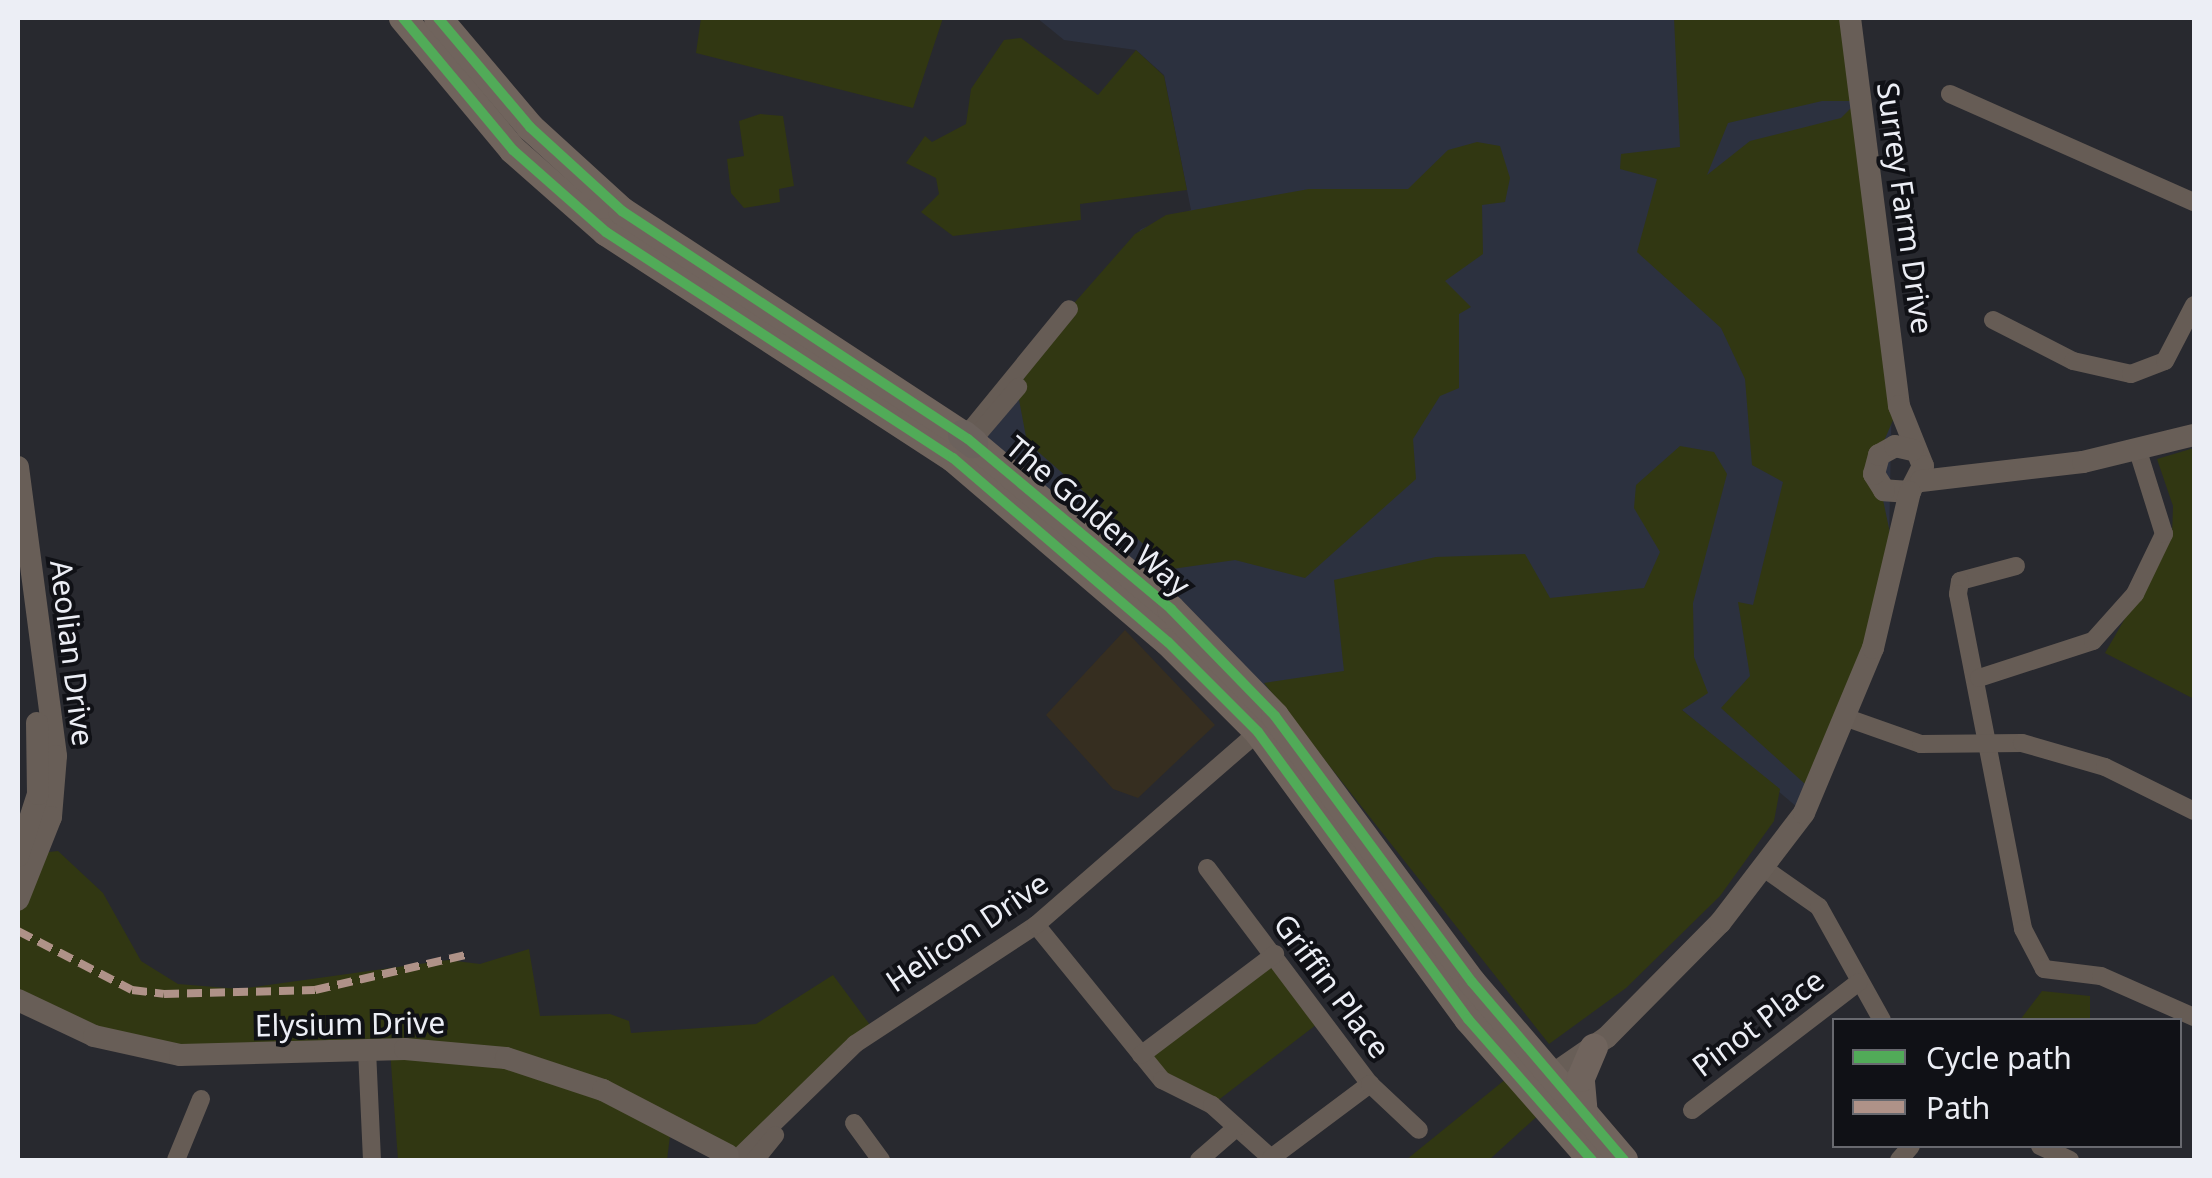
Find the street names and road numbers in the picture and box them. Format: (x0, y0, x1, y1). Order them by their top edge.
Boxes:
street label: Surrey Farm Drive (1870, 80, 1940, 336)
street label: The Golden Way (999, 429, 1197, 603)
street label: Aeolian Drive (43, 558, 101, 748)
street label: Helicon Drive (879, 865, 1055, 999)
street label: Griffin Place (1266, 907, 1398, 1065)
street label: Pinot Place (1685, 962, 1831, 1084)
street label: Elysium Drive (254, 1004, 446, 1044)

